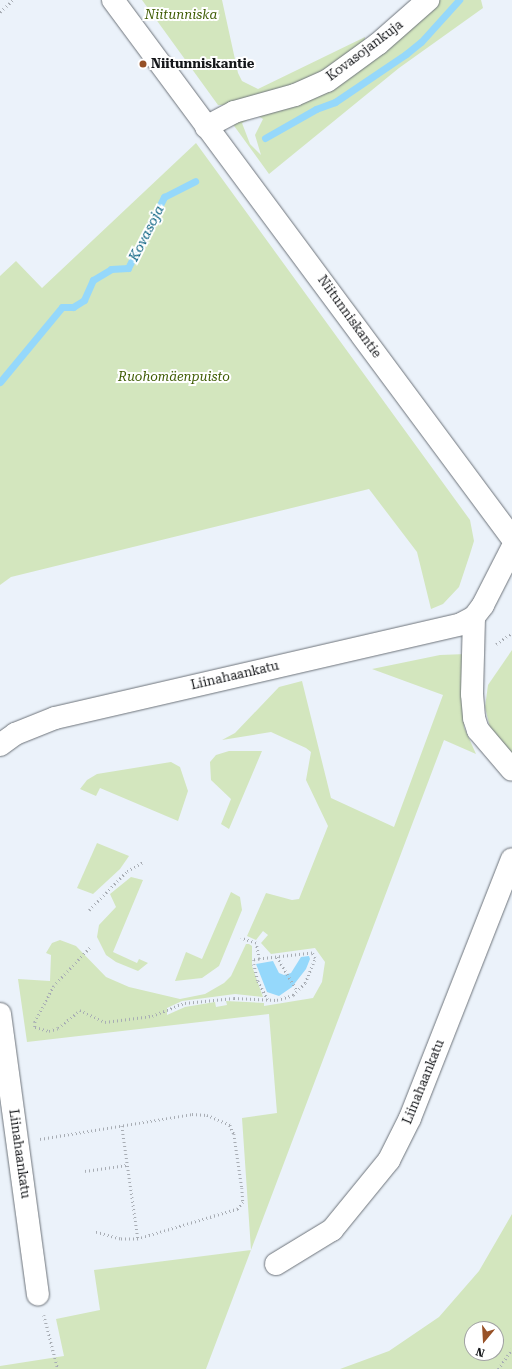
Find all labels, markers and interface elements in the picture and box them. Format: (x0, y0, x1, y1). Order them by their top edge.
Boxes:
park label: Niitunniska (145, 7, 217, 23)
street label: Kovasojankuja (324, 17, 406, 85)
place label: Niitunniskantie (151, 56, 254, 72)
marker: Niitunniskantie (138, 59, 148, 69)
water label: Kovasoja (125, 202, 167, 264)
street label: Niitunniskantie (314, 273, 384, 361)
park label: Ruohomäenpuisto (118, 369, 230, 385)
street label: Liinahaankatu (189, 658, 281, 694)
street label: Liinahaankatu (400, 1037, 448, 1127)
street label: Liinahaankatu (5, 1108, 33, 1200)
north arrow (464, 1321, 504, 1361)
text: N (474, 1344, 486, 1359)

